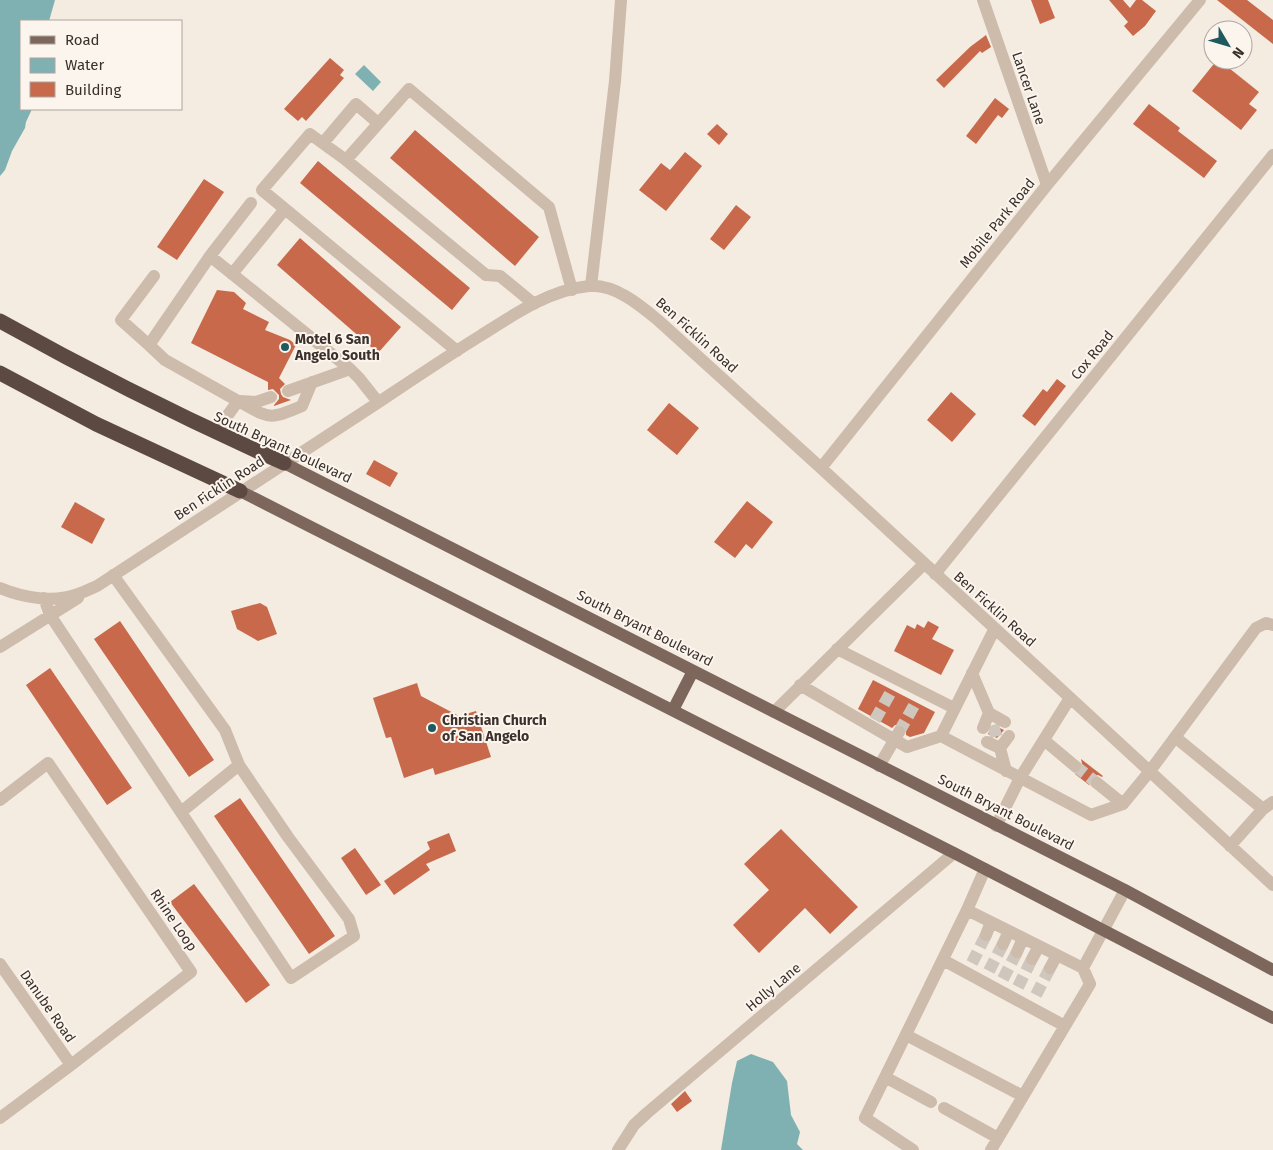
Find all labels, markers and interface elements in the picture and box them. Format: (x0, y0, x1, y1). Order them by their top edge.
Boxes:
legend (20, 20, 182, 110)
north arrow (1203, 20, 1253, 70)
text: Road (65, 31, 100, 49)
text: N (1228, 44, 1247, 62)
street label: Lancer Lane (1008, 49, 1049, 127)
text: Water (65, 56, 104, 74)
text: Building (65, 81, 121, 99)
street label: Mobile Park Road (956, 175, 1039, 272)
street label: Ben Ficklin Road (652, 294, 741, 377)
street label: Cox Road (1067, 327, 1117, 383)
place label: Motel 6 San Angelo South (294, 331, 380, 364)
marker: Motel 6 San Angelo South (279, 341, 291, 353)
street label: South Bryant Boulevard (211, 408, 354, 487)
street label: Ben Ficklin Road (171, 453, 268, 524)
street label: Ben Ficklin Road (950, 568, 1039, 651)
street label: South Bryant Boulevard (574, 587, 716, 670)
place label: Christian Church of San Angelo (442, 712, 547, 745)
marker: Christian Church of San Angelo (426, 722, 438, 734)
street label: South Bryant Boulevard (935, 771, 1077, 854)
street label: Rhine Loop (147, 886, 201, 955)
street label: Holly Lane (742, 959, 804, 1015)
street label: Danube Road (16, 967, 79, 1046)

